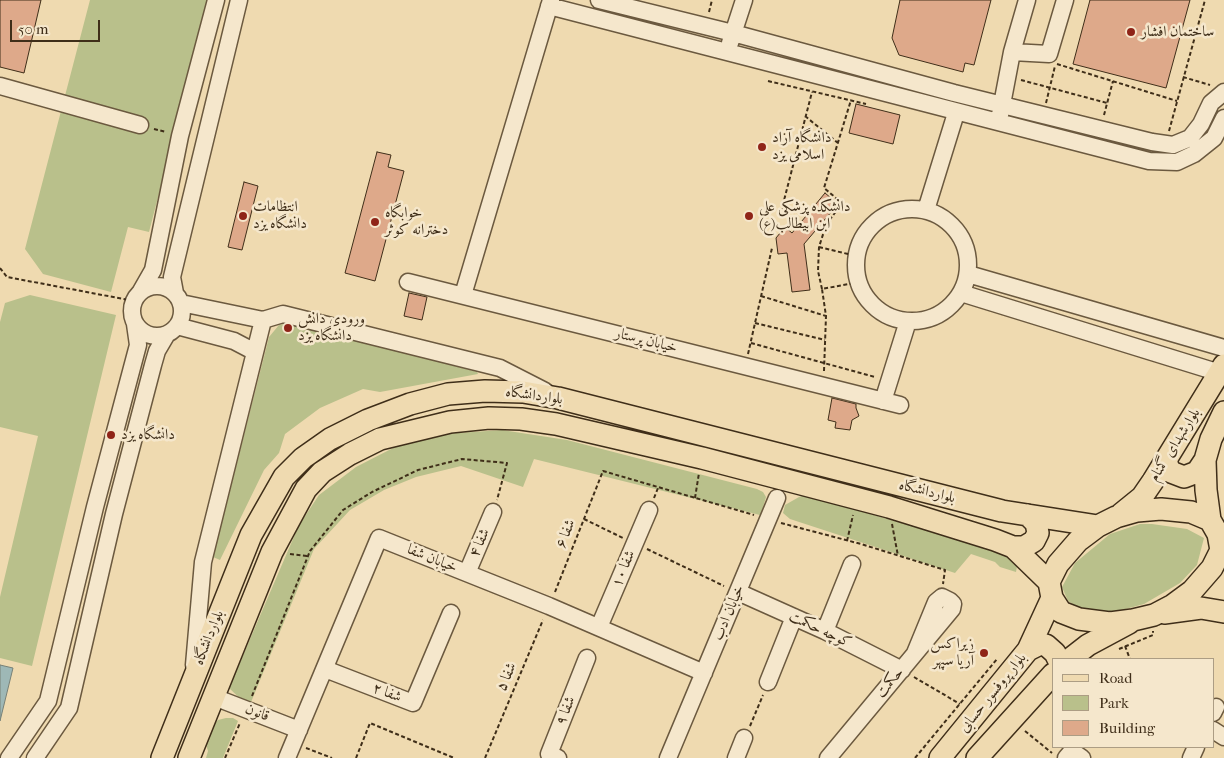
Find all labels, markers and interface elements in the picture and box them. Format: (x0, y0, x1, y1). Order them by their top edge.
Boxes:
scale bar (12, 10, 102, 42)
text: 50 m (18, 20, 48, 38)
place label: ساختمان افشار (1141, 23, 1214, 41)
marker: ساختمان افشار (1125, 26, 1137, 38)
place label: دانشگاه آزاد اسلامی یزد (772, 129, 831, 164)
marker: دانشگاه آزاد اسلامی یزد (756, 141, 768, 153)
place label: انتظامات دانشگاه یزد (253, 198, 307, 233)
place label: دانشکده پزشکی علی ابن ابیطالب(ع) (759, 198, 850, 233)
place label: خوابگاه دخترانه کوثر (385, 204, 448, 239)
marker: انتظامات دانشگاه یزد (237, 210, 249, 222)
marker: دانشکده پزشکی علی ابن ابیطالب(ع) (743, 210, 755, 222)
marker: خوابگاه دخترانه کوثر (369, 216, 381, 228)
place label: ورودی دانش دانشگاه یزد (298, 310, 365, 345)
marker: ورودی دانش دانشگاه یزد (282, 322, 294, 334)
street label: خیابان پرستار (613, 325, 679, 357)
street label: بلواردانشگاه (504, 383, 564, 409)
street label: بلوارشهدای گمنام (1145, 405, 1205, 485)
place label: دانشگاه یزد (121, 426, 175, 444)
marker: دانشگاه یزد (105, 429, 117, 441)
street label: بلواردانشگاه (897, 476, 957, 508)
street label: شفا ۶ (552, 517, 580, 551)
street label: شفا ۴ (466, 526, 494, 560)
street label: خیابان شفا (404, 541, 460, 577)
street label: شفا ۱۰ (608, 548, 640, 590)
street label: خیابان ادب (709, 582, 749, 644)
street label: بلواردانشگاه (190, 608, 228, 668)
street label: کوچه حکمت (786, 608, 854, 652)
place label: زیراکس آریا سپهر (930, 635, 974, 670)
marker: زیراکس آریا سپهر (978, 647, 990, 659)
street label: بلوار پروفسور حسابی (955, 650, 1031, 736)
legend (1052, 658, 1214, 748)
street label: شفا ۵ (493, 660, 521, 694)
street label: حکمت (872, 664, 908, 702)
text: Road (1099, 669, 1132, 687)
street label: شفا ۲ (370, 679, 404, 707)
street label: شفا ۹ (552, 694, 580, 728)
text: Park (1099, 694, 1129, 712)
street label: قانون (242, 700, 272, 726)
text: Building (1099, 719, 1155, 737)

